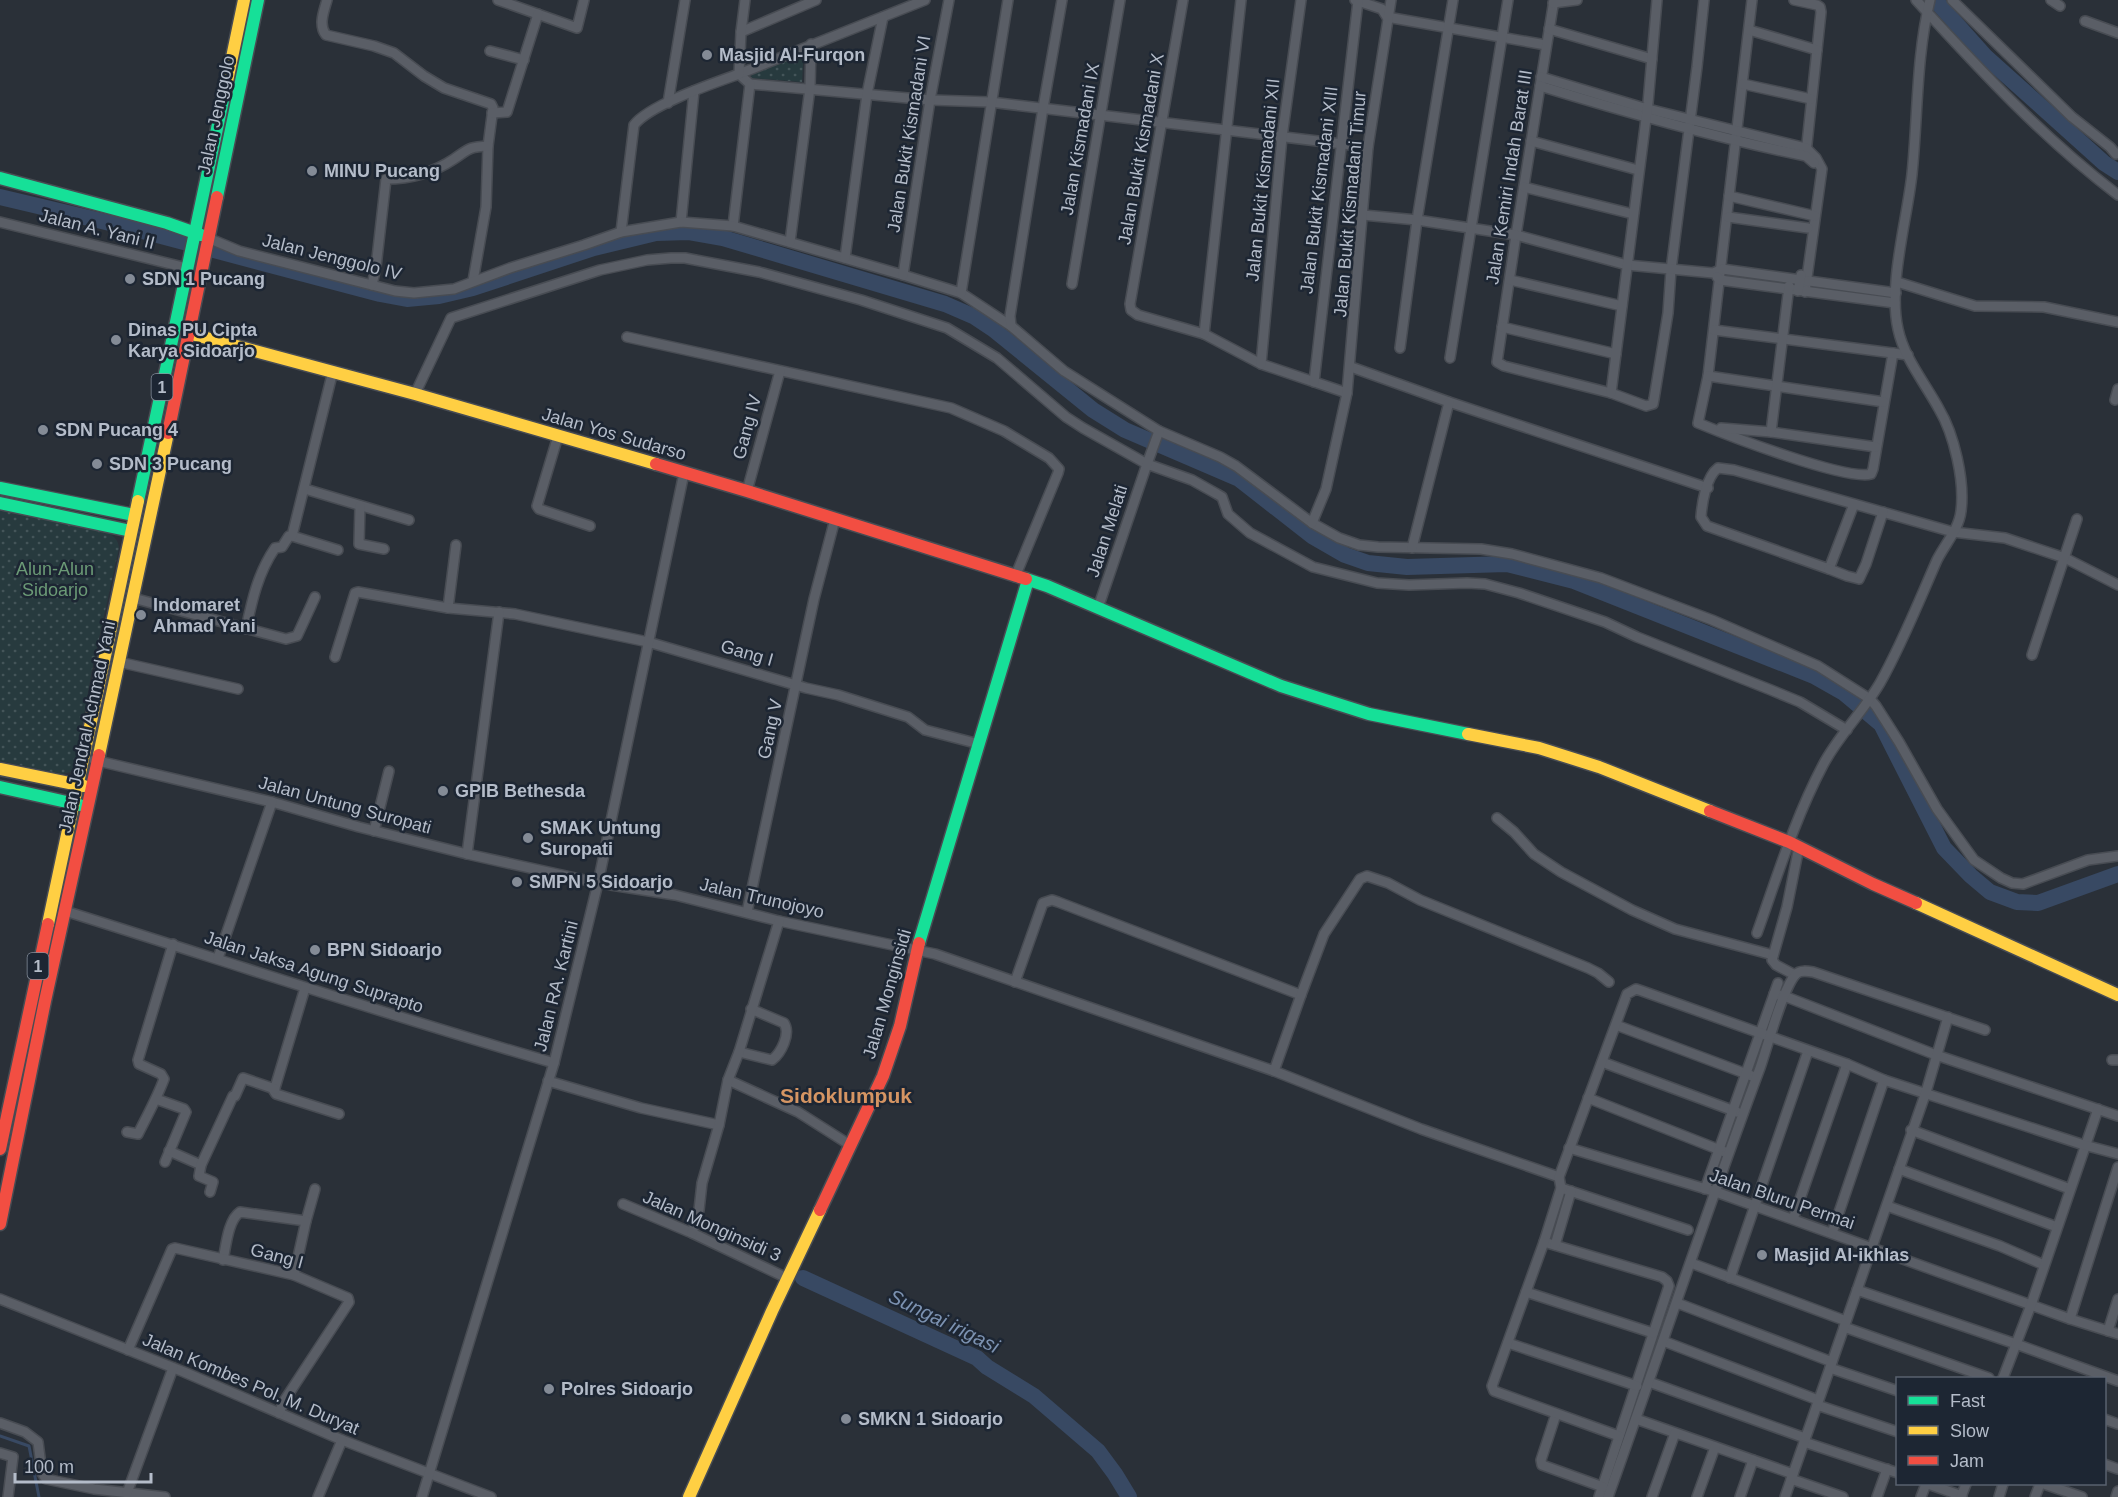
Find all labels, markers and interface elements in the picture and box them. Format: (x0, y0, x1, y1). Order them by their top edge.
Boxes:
street label: Jalan Bukit Kismadani VI (884, 34, 934, 234)
place label: Masjid Al-Furqon (719, 45, 865, 65)
marker: Masjid Al-Furqon (700, 48, 714, 62)
street label: Jalan Bukit Kismadani X (1114, 52, 1168, 246)
street label: Jalan Jenggolo (194, 54, 238, 176)
street label: Jalan Kismadani IX (1057, 61, 1103, 217)
street label: Jalan Kemiri Indah Barat III (1482, 68, 1536, 286)
street label: Jalan Bukit Kismadani XII (1242, 77, 1284, 283)
street label: Jalan Bukit Kismadani XIII (1296, 85, 1342, 295)
street label: Jalan Bukit Kismadani Timur (1330, 90, 1370, 318)
place label: MINU Pucang (324, 161, 440, 181)
marker: MINU Pucang (305, 164, 319, 178)
street label: Jalan A. Yani II (37, 205, 157, 253)
street label: Jalan Jenggolo IV (260, 230, 404, 284)
place label: SDN 1 Pucang (142, 269, 265, 289)
marker: SDN 1 Pucang (123, 272, 137, 286)
place label: Dinas PU Cipta Karya Sidoarjo (128, 320, 258, 361)
marker: Dinas PU Cipta Karya Sidoarjo (109, 333, 123, 347)
road number: 1 (152, 374, 172, 400)
street label: Gang IV (729, 393, 765, 461)
street label: Jalan Yos Sudarso (540, 404, 688, 464)
place label: SDN Pucang 4 (55, 420, 178, 440)
marker: SDN Pucang 4 (36, 423, 50, 437)
place label: SDN 3 Pucang (109, 454, 232, 474)
marker: SDN 3 Pucang (90, 457, 104, 471)
street label: Jalan Melati (1083, 482, 1131, 580)
park label: Alun-Alun Sidoarjo (16, 559, 94, 600)
place label: Indomaret Ahmad Yani (153, 595, 256, 636)
marker: Indomaret Ahmad Yani (134, 608, 148, 622)
street label: Jalan Jendral Achmad Yani (55, 619, 119, 835)
street label: Gang I (718, 636, 776, 670)
street label: Gang V (754, 697, 786, 761)
street label: Jalan Untung Suropati (256, 772, 434, 838)
place label: GPIB Bethesda (455, 781, 586, 801)
marker: GPIB Bethesda (436, 784, 450, 798)
place label: SMAK Untung Suropati (540, 818, 661, 859)
marker: SMAK Untung Suropati (521, 831, 535, 845)
place label: SMPN 5 Sidoarjo (529, 872, 673, 892)
street label: Jalan Trunojoyo (698, 874, 826, 922)
marker: SMPN 5 Sidoarjo (510, 875, 524, 889)
street label: Jalan RA. Kartini (530, 919, 582, 1053)
street label: Jalan Jaksa Agung Suprapto (202, 927, 426, 1017)
street label: Jalan Monginsidi (859, 927, 915, 1061)
place label: BPN Sidoarjo (327, 940, 442, 960)
marker: BPN Sidoarjo (308, 943, 322, 957)
road number: 1 (28, 953, 48, 979)
district label: Sidoklumpuk (780, 1084, 912, 1107)
street label: Jalan Bluru Permai (1707, 1165, 1857, 1233)
street label: Jalan Monginsidi 3 (640, 1187, 784, 1265)
street label: Gang I (248, 1239, 306, 1273)
place label: Masjid Al-ikhlas (1774, 1245, 1909, 1265)
marker: Masjid Al-ikhlas (1755, 1248, 1769, 1262)
water label: Sungai irigasi (885, 1285, 1003, 1357)
street label: Jalan Kombes Pol. M. Duryat (140, 1329, 362, 1439)
legend (1896, 1377, 2106, 1485)
place label: Polres Sidoarjo (561, 1379, 693, 1399)
marker: Polres Sidoarjo (542, 1382, 556, 1396)
text: Fast (1950, 1391, 1985, 1411)
place label: SMKN 1 Sidoarjo (858, 1409, 1003, 1429)
marker: SMKN 1 Sidoarjo (839, 1412, 853, 1426)
text: Slow (1950, 1421, 1990, 1441)
scale bar (15, 1446, 152, 1484)
text: Jam (1950, 1451, 1984, 1471)
text: 100 m (24, 1457, 74, 1477)

